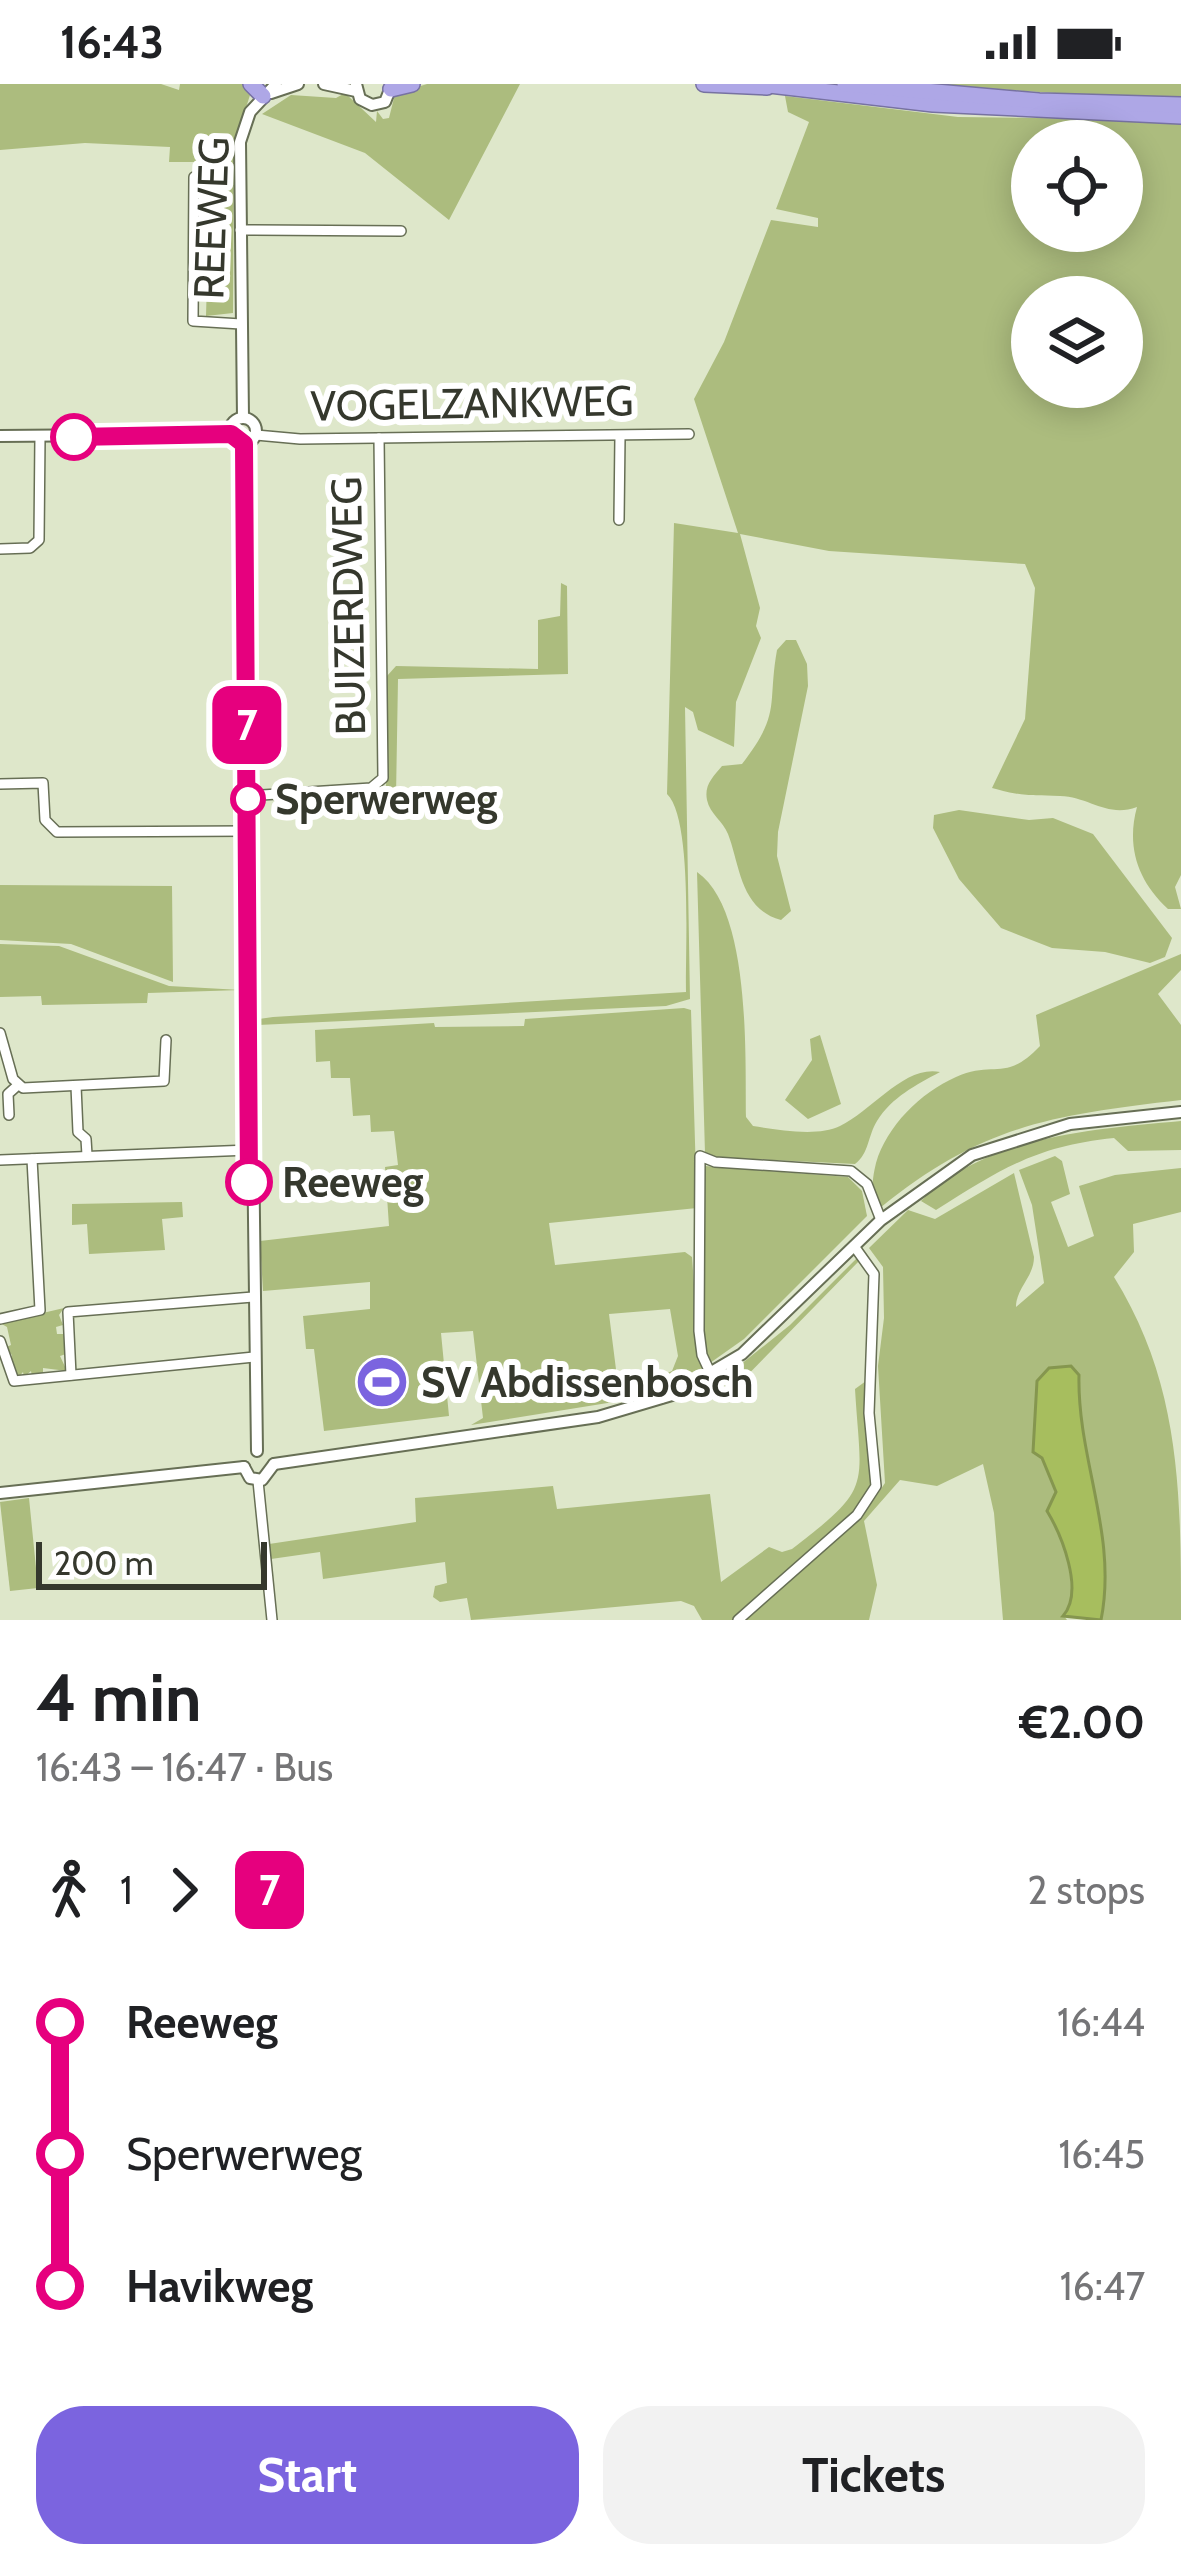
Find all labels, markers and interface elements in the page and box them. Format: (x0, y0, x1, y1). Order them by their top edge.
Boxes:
text: 16:43 (60, 15, 164, 69)
map controls (1011, 120, 1143, 408)
button: locate (1011, 120, 1143, 252)
street label: REEWEG (182, 136, 240, 300)
button: layers (1011, 276, 1143, 408)
street label: VOGELZANKWEG (310, 374, 634, 432)
unlabelled marker (52, 415, 96, 459)
street label: BUIZERDWEG (320, 476, 376, 736)
line badge: 7 (208, 686, 286, 764)
text: 7 (236, 699, 258, 751)
place label: Sperwerweg (275, 773, 497, 825)
marker: Sperwerweg (232, 783, 264, 815)
place label: Reeweg (282, 1156, 424, 1208)
marker: Reeweg (227, 1160, 271, 1204)
sports icon: SV Abdissenbosch (354, 1354, 410, 1410)
place label: SV Abdissenbosch (421, 1356, 753, 1408)
scale bar (36, 1536, 267, 1589)
text: 200 m (54, 1543, 154, 1583)
text: 4 min (36, 1657, 201, 1738)
text: €2.00 (1019, 1695, 1145, 1749)
text: 16:43 – 16:47 · Bus (36, 1743, 333, 1791)
icon: walk (36, 1857, 102, 1923)
icon: forward (151, 1857, 217, 1923)
text: 7 (259, 1864, 280, 1916)
text: 1 (120, 1866, 133, 1914)
text: 2 stops (1027, 1866, 1145, 1914)
text: Reeweg (126, 1995, 278, 2049)
text: 16:44 (1057, 1998, 1145, 2046)
text: Sperwerweg (126, 2127, 362, 2181)
text: 16:45 (1058, 2130, 1145, 2178)
text: Havikweg (126, 2259, 313, 2313)
text: 16:47 (1060, 2262, 1145, 2310)
button: Start (36, 2406, 579, 2544)
button: Tickets (603, 2406, 1145, 2544)

